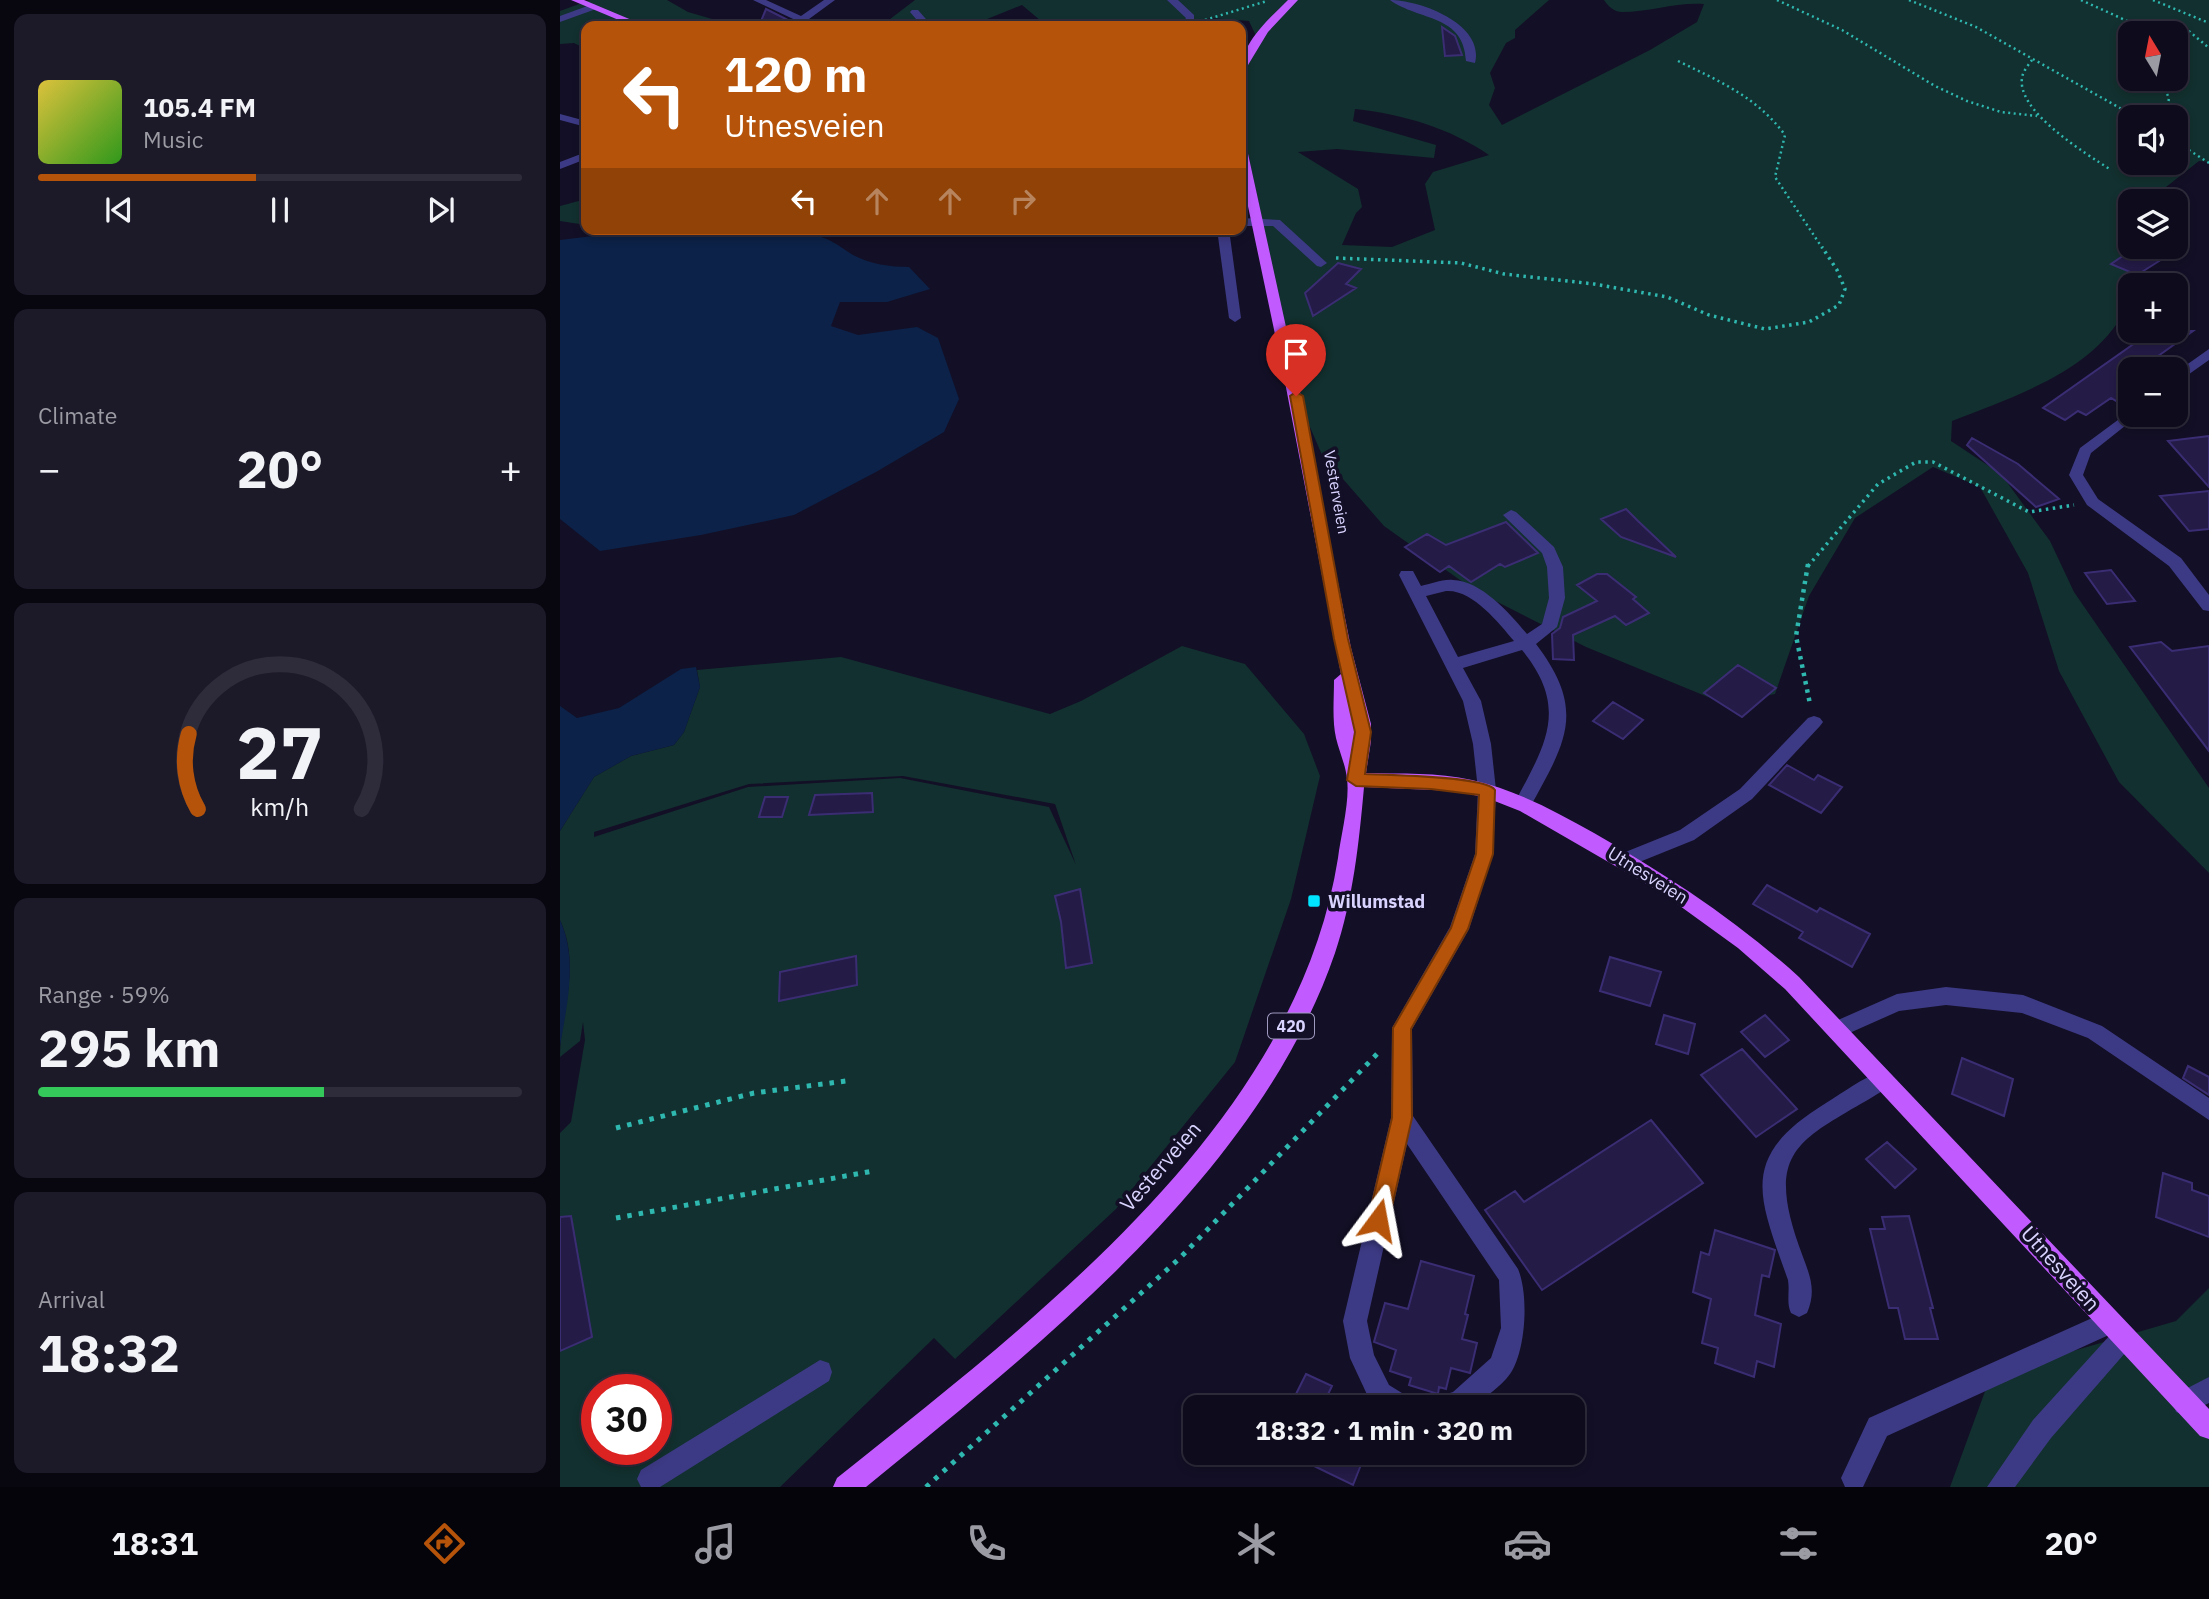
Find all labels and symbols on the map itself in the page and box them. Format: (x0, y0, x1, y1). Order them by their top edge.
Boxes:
north arrow (2118, 21, 2188, 91)
pin (1266, 324, 1326, 396)
street label: Vesterveien (1320, 449, 1354, 535)
street label: Utnesveien (1604, 841, 1692, 909)
place label: Willumstad (1328, 890, 1425, 913)
marker: Willumstad (1306, 893, 1322, 909)
road number: 420 (1268, 1014, 1314, 1038)
street label: Vesterveien (1113, 1115, 1207, 1217)
position arrow (1341, 1183, 1415, 1257)
street label: Utnesveien (2015, 1219, 2107, 1317)
speed limit sign: 30 (581, 1374, 672, 1465)

